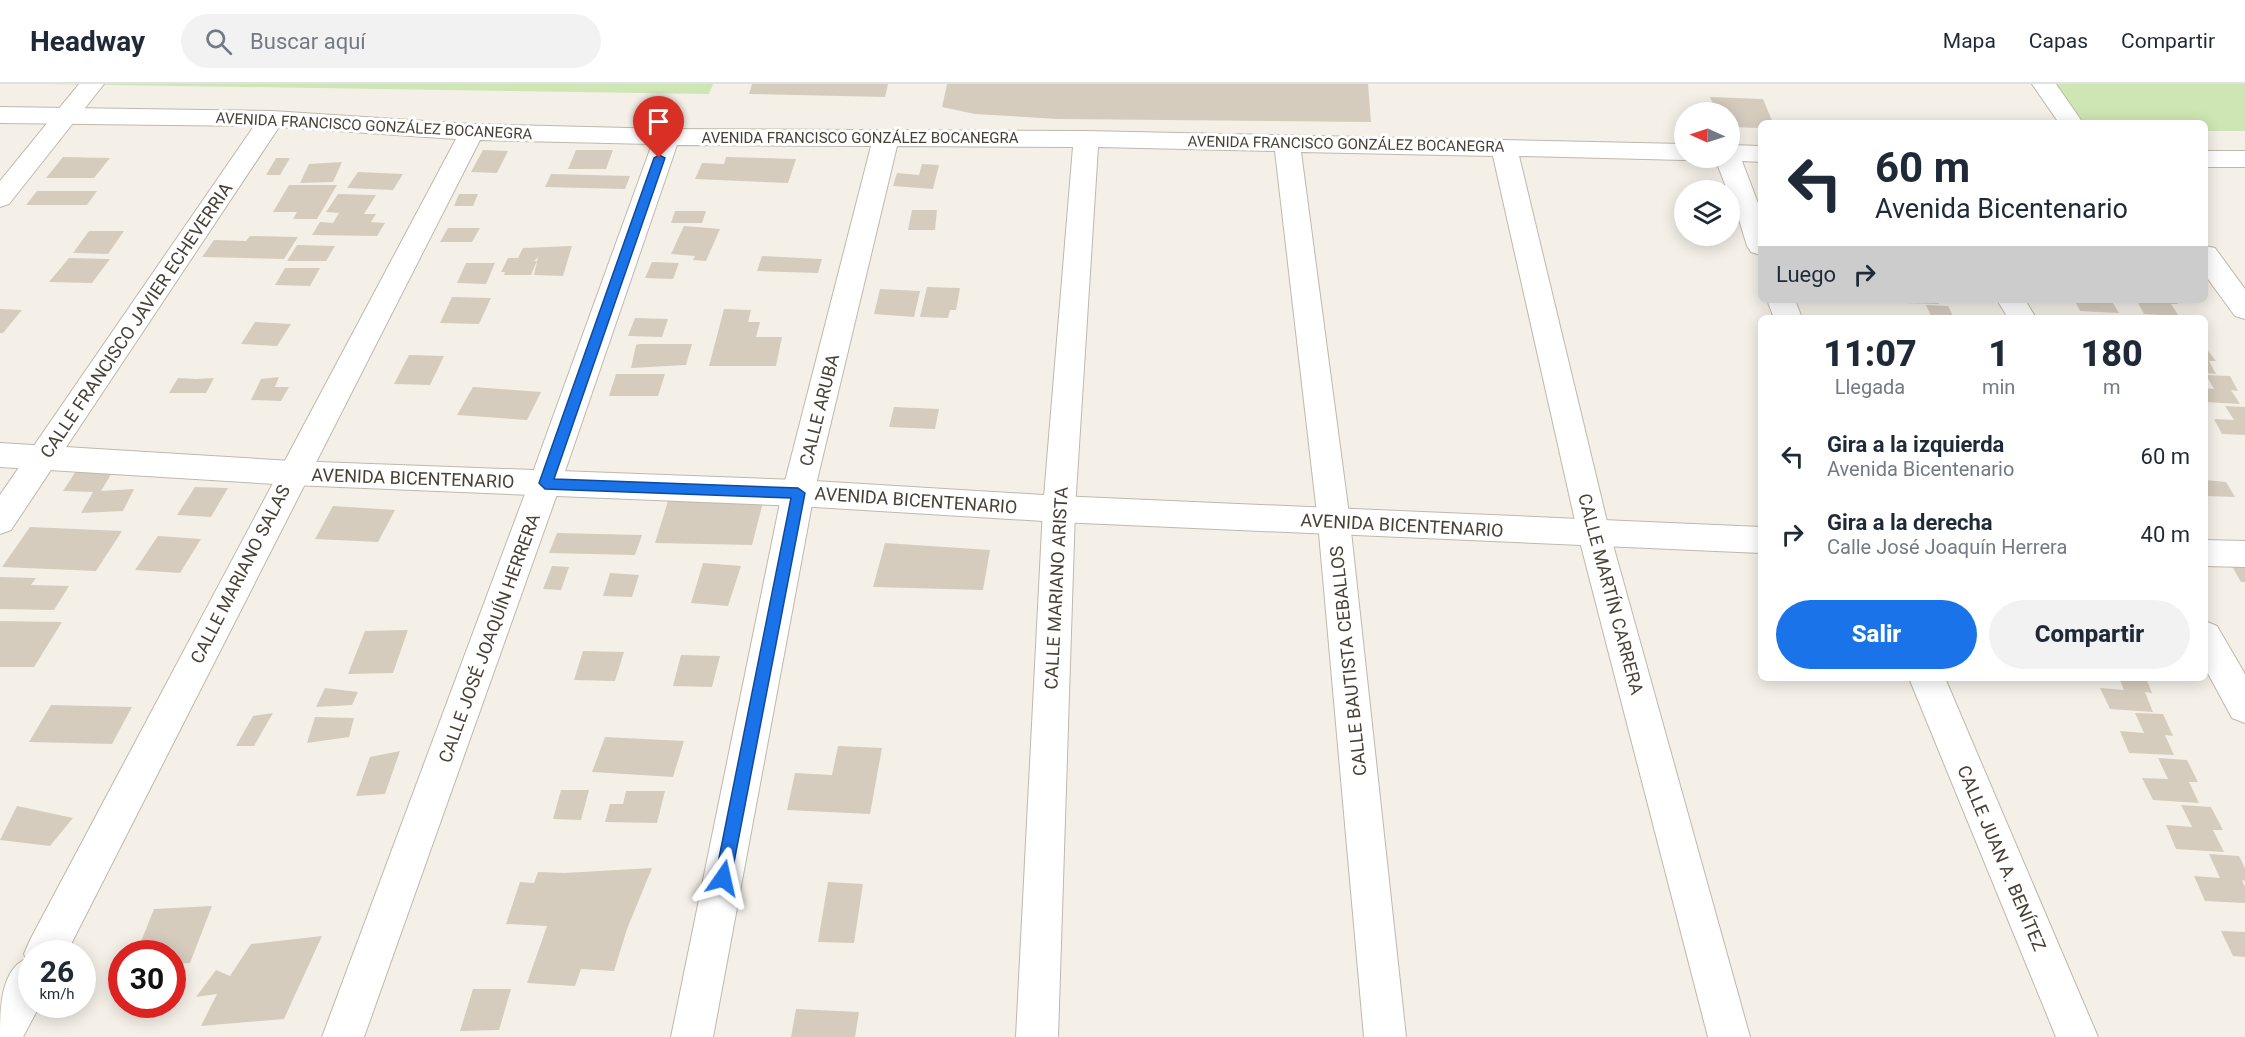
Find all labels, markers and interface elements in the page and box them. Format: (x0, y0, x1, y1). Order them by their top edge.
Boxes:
search box (181, 14, 601, 68)
text: Headway (30, 25, 145, 58)
icon: search (202, 25, 235, 58)
text: Buscar aquí (250, 29, 366, 54)
text: Mapa (1943, 29, 1996, 53)
text: Capas (2029, 29, 2088, 53)
text: Compartir (2121, 29, 2215, 53)
pin (633, 96, 684, 158)
north arrow (1674, 102, 1740, 168)
map controls (1674, 102, 1740, 246)
icon: arrive (642, 105, 675, 138)
street label: AVENIDA FRANCISCO GONZÁLEZ BOCANEGRA (215, 109, 533, 143)
street label: AVENIDA FRANCISCO GONZÁLEZ BOCANEGRA (702, 129, 1019, 147)
street label: AVENIDA FRANCISCO GONZÁLEZ BOCANEGRA (1187, 132, 1505, 156)
text: 60 m (1875, 143, 1970, 192)
icon: left (1776, 144, 1854, 222)
street label: CALLE FRANCISCO JAVIER ECHEVERRIA (36, 178, 236, 462)
button: layers (1674, 180, 1740, 246)
text: Avenida Bicentenario (1875, 193, 2128, 225)
icon: right (1848, 258, 1881, 291)
text: Luego (1776, 262, 1836, 287)
text: 11:07 (1823, 333, 1917, 375)
text: 1 (1988, 333, 2009, 375)
text: 180 (2081, 333, 2143, 375)
street label: CALLE ARUBA (795, 351, 843, 468)
text: Llegada (1835, 375, 1905, 399)
text: min (1982, 375, 2015, 399)
text: m (2103, 375, 2120, 399)
text: Gira a la izquierda (1827, 432, 2004, 457)
icon: left (1776, 440, 1809, 473)
text: 60 m (2141, 444, 2190, 469)
text: Avenida Bicentenario (1827, 457, 2014, 481)
street label: AVENIDA BICENTENARIO (311, 464, 515, 492)
street label: CALLE MARIANO SALAS (186, 481, 294, 667)
street label: AVENIDA BICENTENARIO (814, 482, 1018, 518)
street label: CALLE MARIANO ARISTA (1040, 486, 1072, 690)
street label: CALLE MARTÍN CARRERA (1574, 491, 1648, 697)
street label: AVENIDA BICENTENARIO (1300, 509, 1504, 541)
street label: CALLE JOSÉ JOAQUÍN HERRERA (434, 510, 544, 765)
text: Gira a la derecha (1827, 510, 1993, 535)
icon: right (1776, 518, 1809, 551)
text: 40 m (2141, 522, 2190, 547)
text: Calle José Joaquín Herrera (1827, 535, 2067, 559)
street label: CALLE BAUTISTA CEBALLOS (1325, 545, 1371, 777)
button: Salir (1776, 600, 1977, 669)
button: Compartir (1989, 600, 2190, 669)
street label: CALLE JUAN A. BENÍTEZ (1953, 762, 2051, 954)
position arrow (691, 846, 755, 910)
speed limit sign: 30 (108, 940, 186, 1018)
text: 26 (40, 954, 74, 989)
text: km/h (39, 985, 75, 1003)

